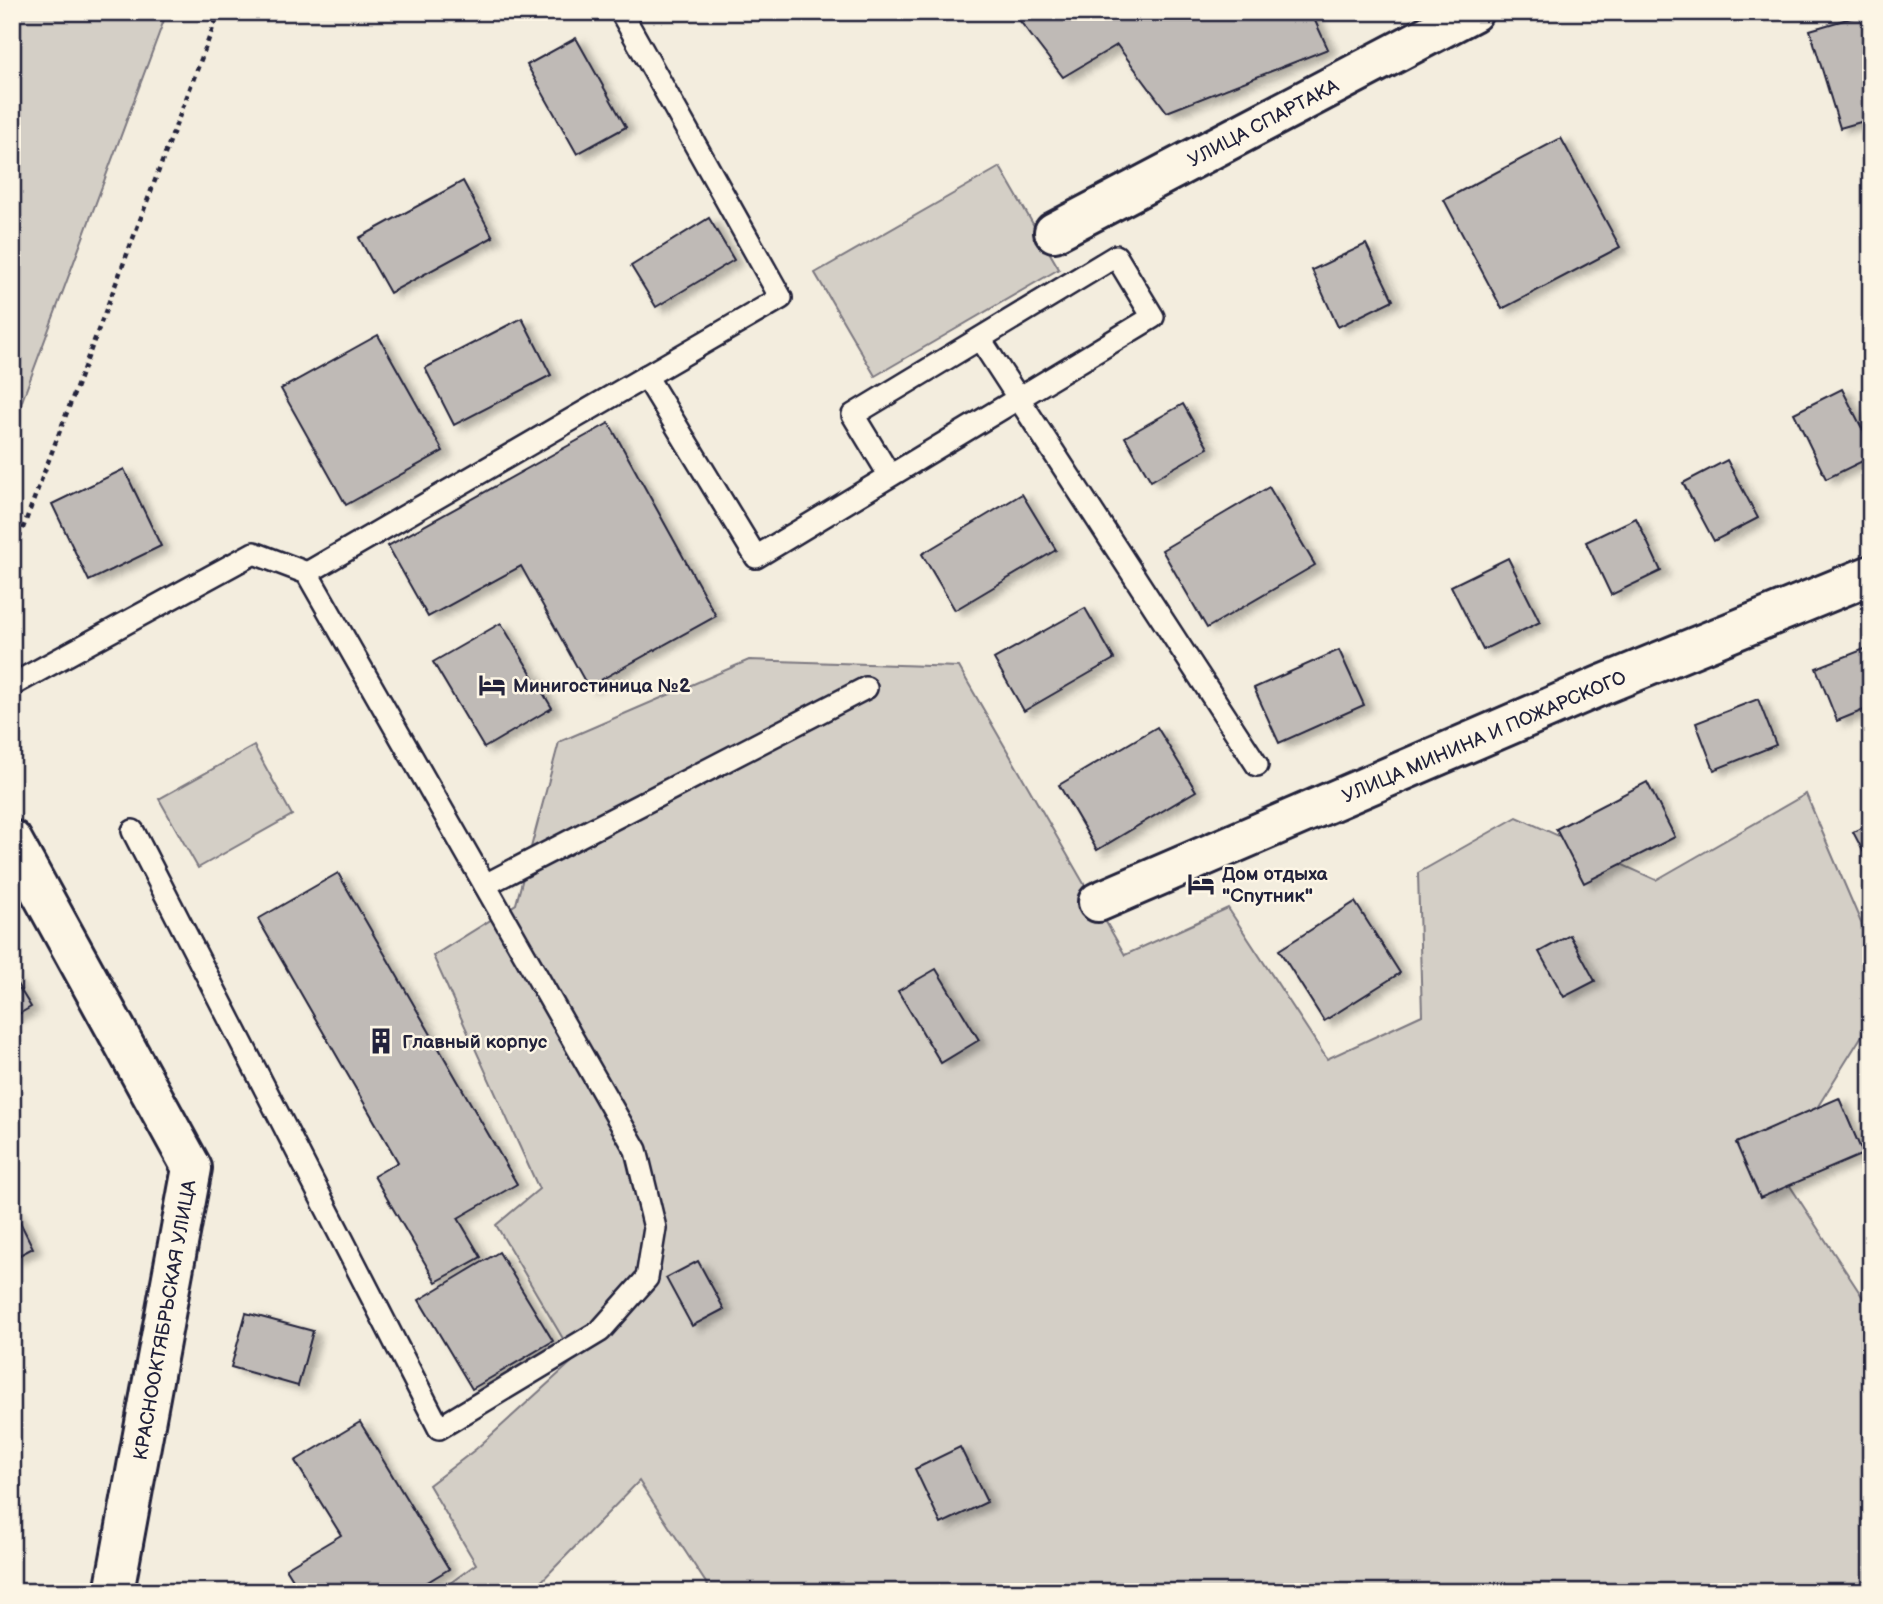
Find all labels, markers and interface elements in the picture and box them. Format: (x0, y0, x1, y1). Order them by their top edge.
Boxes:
street label: УЛИЦА СПАРТАКА (1184, 74, 1343, 173)
street label: УЛИЦА МИНИНА И ПОЖАРСКОГО (1339, 666, 1630, 808)
hotel icon: Минигостиница №2 (477, 670, 507, 700)
place label: Минигостиница №2 (513, 675, 691, 698)
place label: Дом отдыха "Спутник" (1222, 863, 1328, 908)
hotel icon: Дом отдыха "Спутник" (1186, 869, 1216, 899)
building icon: Главный корпус (366, 1026, 396, 1056)
place label: Главный корпус (402, 1031, 548, 1054)
street label: КРАСНООКТЯБРЬСКАЯ УЛИЦА (129, 1178, 202, 1462)

